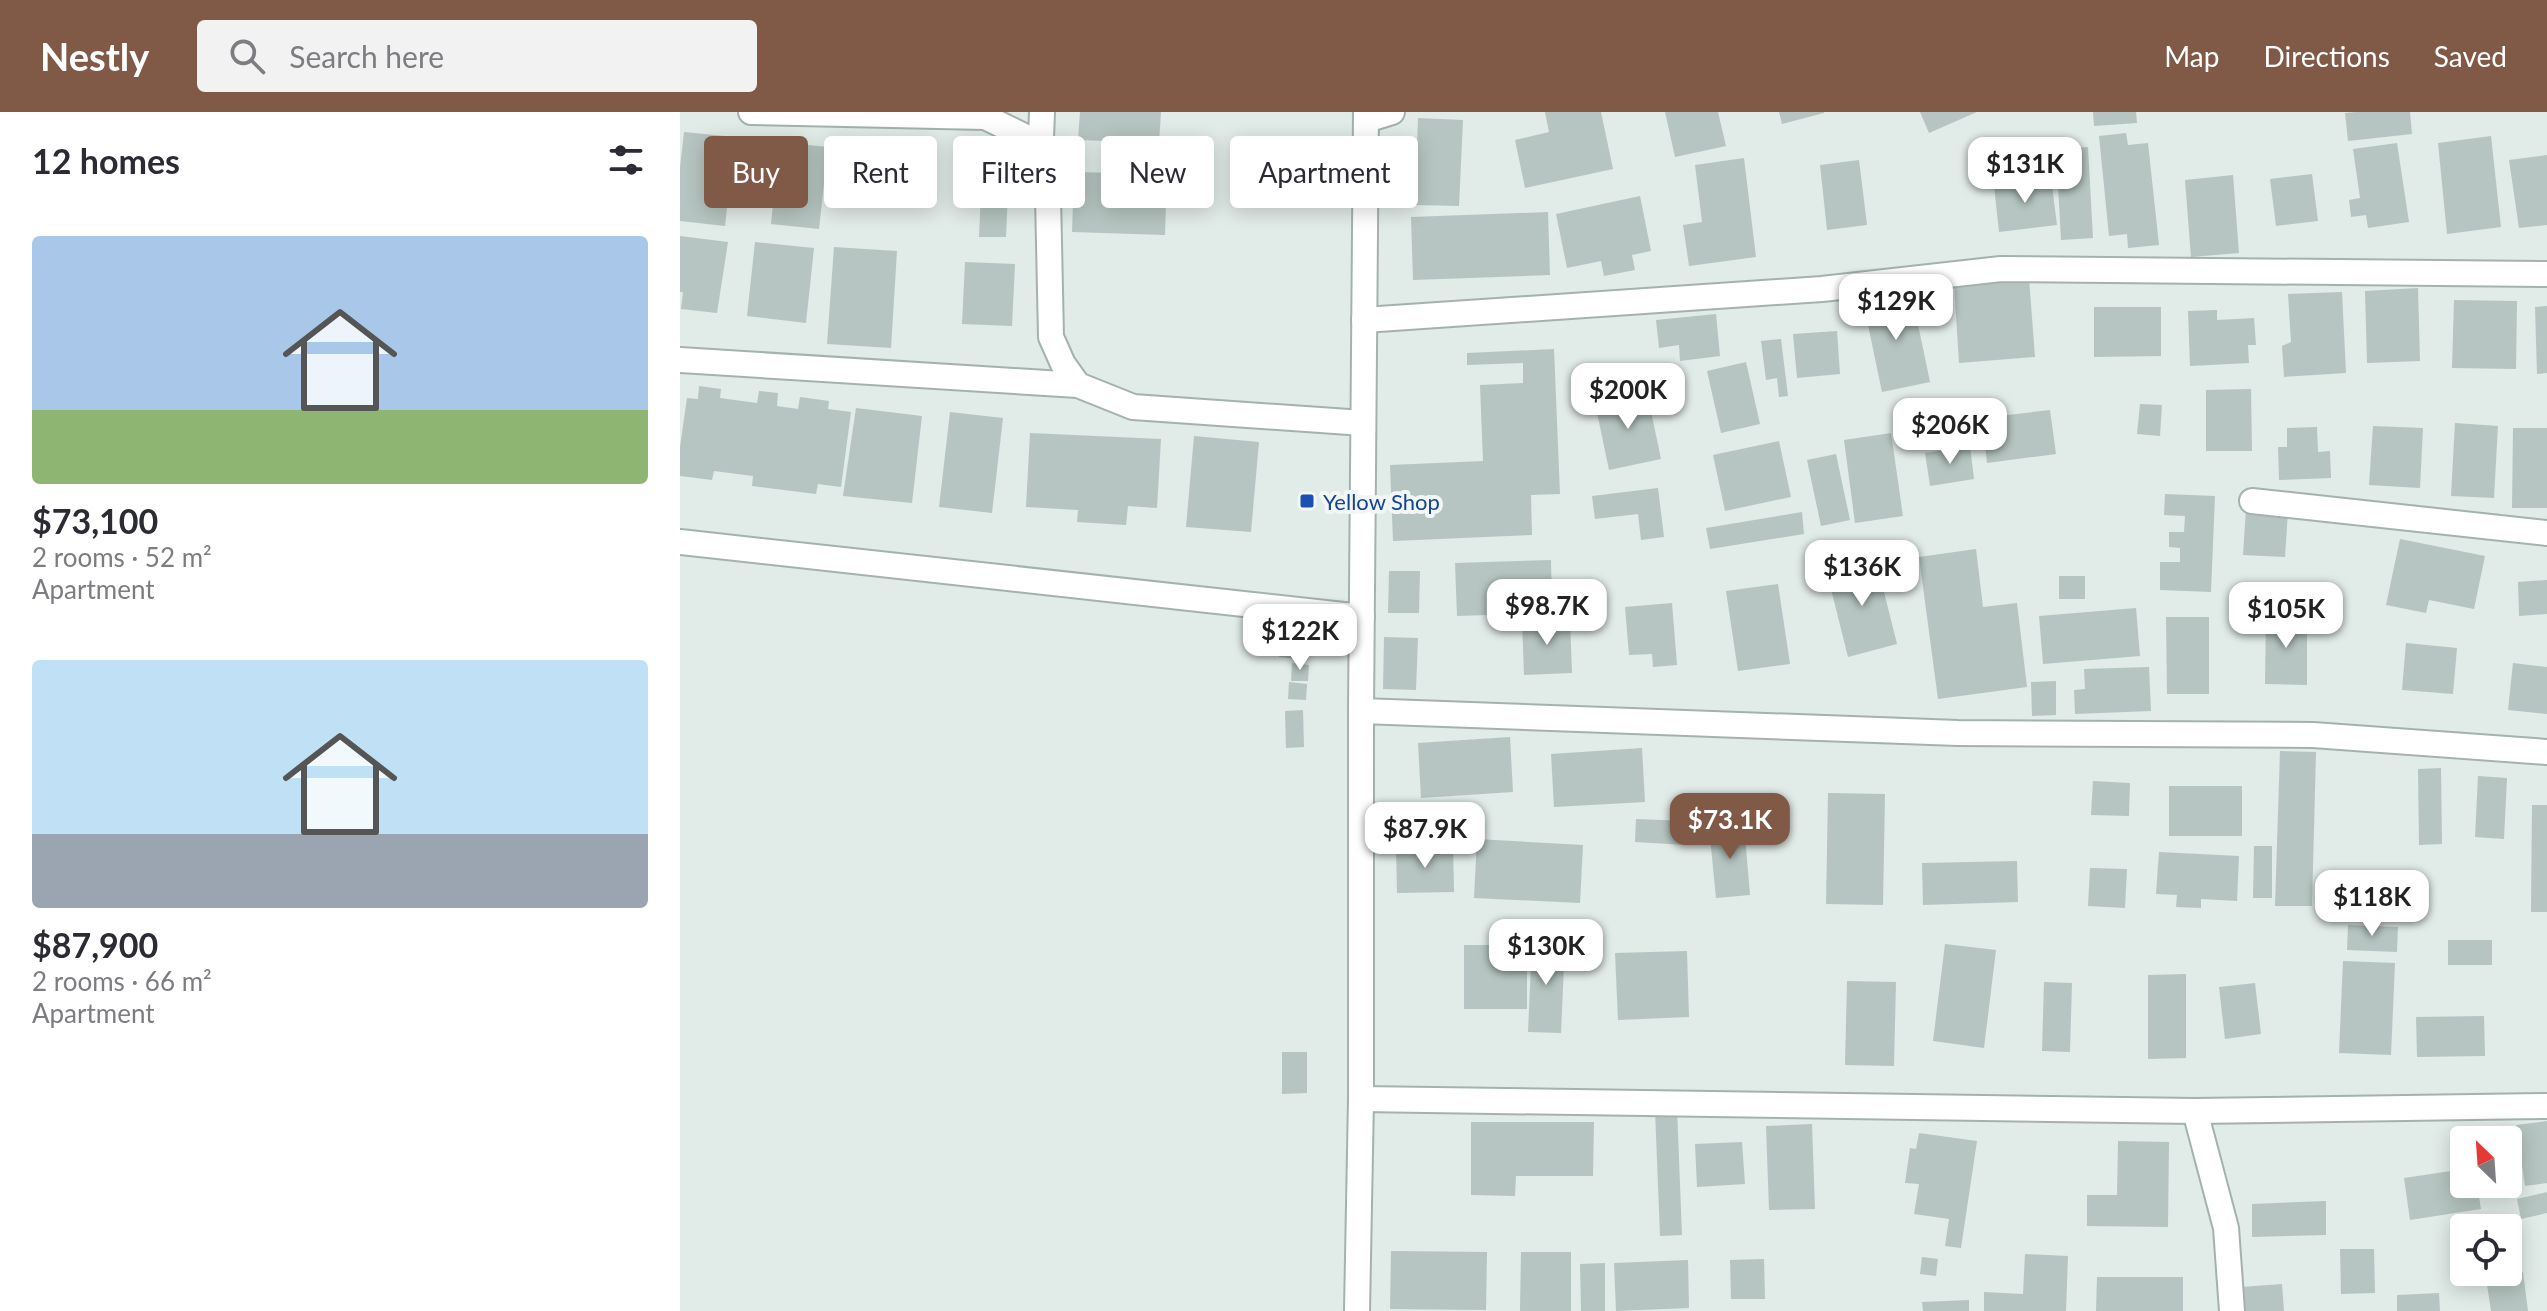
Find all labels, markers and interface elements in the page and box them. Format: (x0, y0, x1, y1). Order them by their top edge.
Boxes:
search box (197, 20, 757, 92)
text: Nestly (40, 33, 149, 79)
icon: search (225, 34, 269, 78)
text: Search here (289, 38, 444, 74)
text: Map (2164, 39, 2219, 73)
text: Directions (2263, 39, 2390, 73)
text: Saved (2434, 39, 2507, 73)
chip: Buy (704, 136, 808, 208)
chip: Rent (824, 136, 937, 208)
chip: Filters (953, 136, 1085, 208)
chip: New (1101, 136, 1214, 208)
chip: Apartment (1230, 136, 1418, 208)
pin: $131K (1969, 137, 2081, 205)
icon: filters (604, 138, 648, 182)
text: 12 homes (32, 140, 180, 181)
text: $131K (1986, 147, 2064, 179)
pin: $129K (1840, 274, 1952, 342)
text: $129K (1857, 284, 1935, 316)
icon: home (268, 288, 412, 432)
pin: $200K (1572, 363, 1684, 431)
text: $200K (1589, 373, 1667, 405)
pin: $206K (1894, 398, 2006, 466)
text: $206K (1911, 408, 1989, 440)
place label: Yellow Shop (1323, 488, 1440, 515)
marker: Yellow Shop (1298, 492, 1316, 510)
text: $73,100 (32, 500, 158, 541)
pin: $136K (1806, 540, 1918, 608)
text: 2 rooms · 52 m² (32, 541, 212, 573)
text: $136K (1823, 550, 1901, 582)
text: Apartment (32, 573, 155, 605)
pin: $98.7K (1482, 579, 1612, 647)
pin: $105K (2230, 582, 2342, 650)
text: $98.7K (1505, 589, 1589, 621)
text: $105K (2247, 592, 2325, 624)
pin: $122K (1244, 604, 1356, 672)
text: $122K (1261, 614, 1339, 646)
icon: home (268, 712, 412, 856)
pin: $73.1K (1665, 793, 1795, 861)
pin: $87.9K (1360, 802, 1490, 870)
text: $73.1K (1688, 803, 1772, 835)
text: $87.9K (1383, 812, 1467, 844)
pin: $118K (2316, 870, 2428, 938)
text: $118K (2333, 880, 2411, 912)
pin: $130K (1490, 919, 1602, 987)
text: $87,900 (32, 924, 158, 965)
text: $130K (1507, 929, 1585, 961)
text: 2 rooms · 66 m² (32, 965, 212, 997)
text: Apartment (32, 997, 155, 1029)
north arrow (2450, 1126, 2522, 1198)
map controls (2450, 1126, 2522, 1286)
button: locate (2450, 1214, 2522, 1286)

